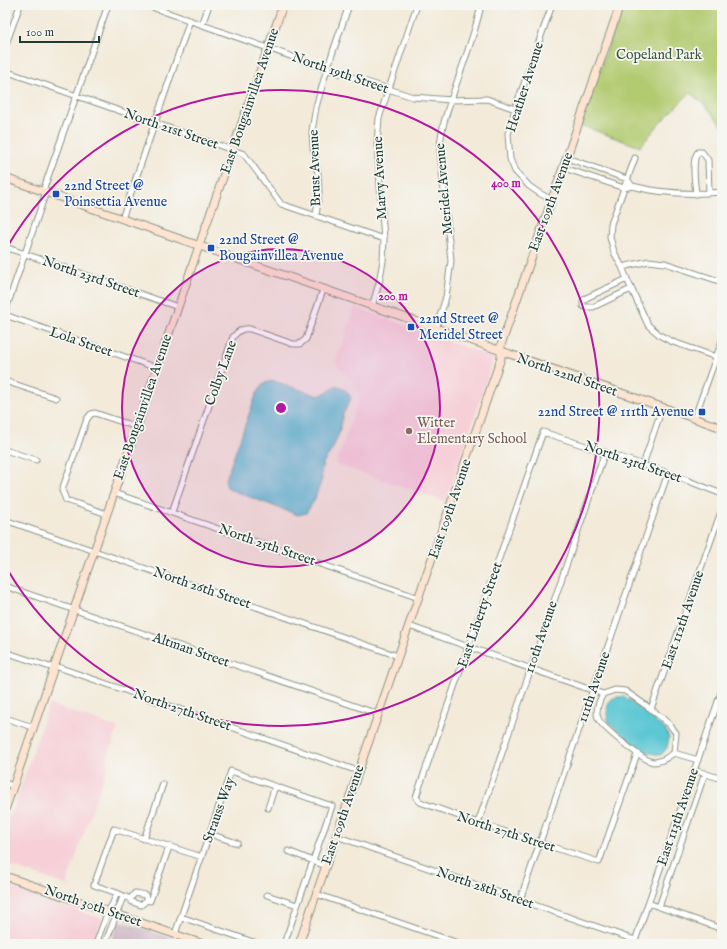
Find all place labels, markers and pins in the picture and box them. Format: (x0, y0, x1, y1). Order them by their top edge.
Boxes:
place label: 22nd Street @ Poinsettia Avenue (64, 177, 168, 211)
marker: 22nd Street @ Poinsettia Avenue (51, 189, 61, 199)
place label: 22nd Street @ Bougainvillea Avenue (219, 231, 344, 265)
marker: 22nd Street @ Bougainvillea Avenue (206, 243, 216, 253)
place label: 22nd Street @ Meridel Street (419, 310, 503, 344)
marker: 22nd Street @ Meridel Street (406, 322, 416, 332)
centre of rings (274, 401, 288, 415)
place label: 22nd Street @ 111th Avenue (538, 403, 695, 421)
marker: 22nd Street @ 111th Avenue (697, 407, 707, 417)
place label: Witter Elementary School (417, 414, 527, 448)
marker: Witter Elementary School (404, 426, 414, 436)

